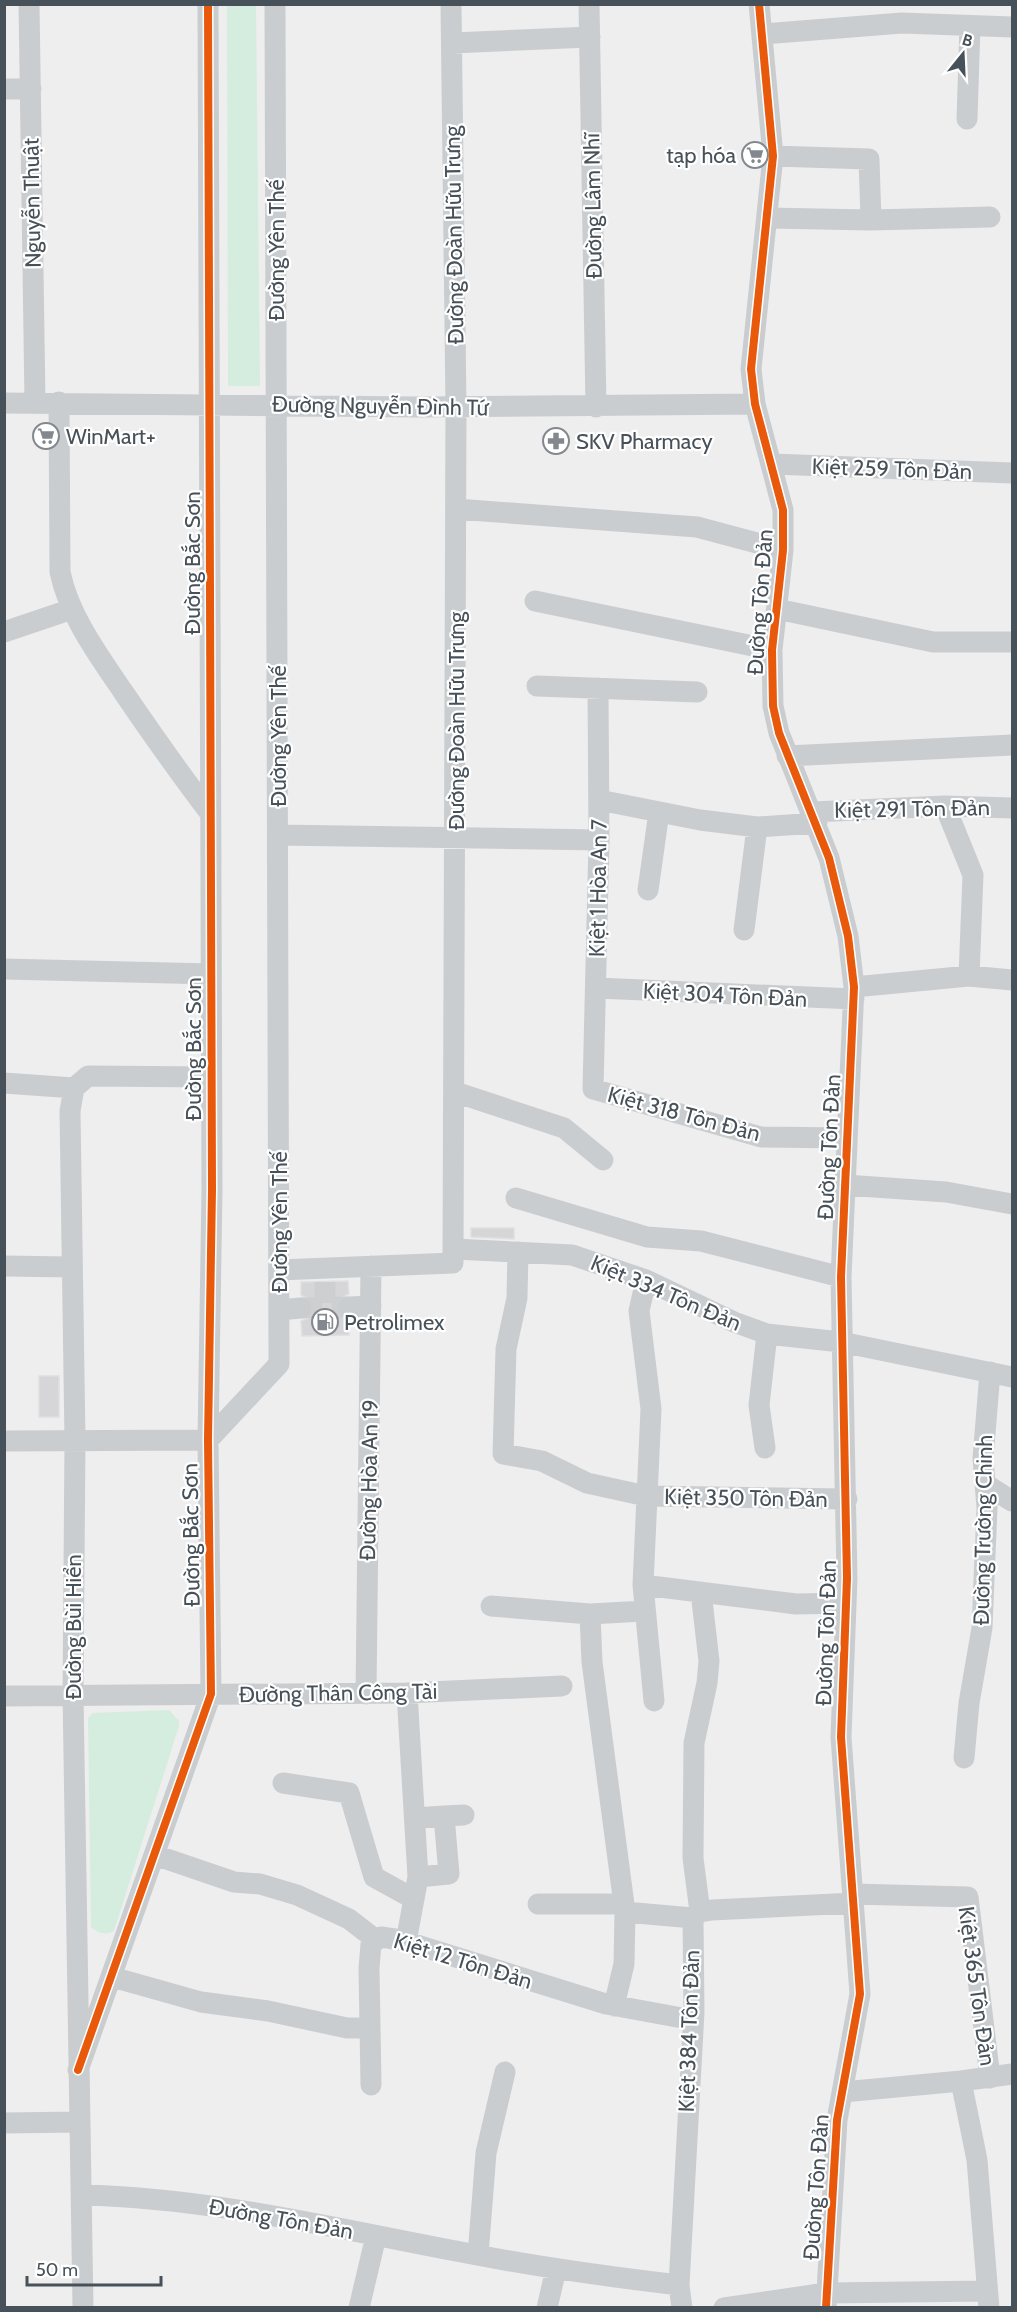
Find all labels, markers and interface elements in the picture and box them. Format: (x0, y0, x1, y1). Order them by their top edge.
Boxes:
north arrow (933, 24, 993, 84)
text: B (960, 30, 975, 51)
street label: Đường Đoàn Hữu Trưng (439, 124, 469, 345)
street label: Đường Lâm Nhĩ (578, 132, 608, 279)
street label: Nguyễn Thuật (17, 137, 47, 268)
supermarket icon: tạp hóa (740, 140, 770, 170)
place label: tạp hóa (666, 142, 736, 169)
street label: Đường Yên Thế (263, 178, 290, 321)
street label: Đường Nguyễn Đình Tứ (272, 391, 490, 421)
supermarket icon: WinMart+ (31, 421, 61, 451)
place label: WinMart+ (66, 423, 156, 450)
pharmacy icon: SKV Pharmacy (541, 426, 571, 456)
place label: SKV Pharmacy (576, 428, 713, 455)
street label: Kiệt 259 Tôn Đản (811, 453, 973, 485)
street label: Đường Bắc Sơn (179, 491, 206, 635)
street label: Đường Tôn Đản (741, 528, 779, 676)
street label: Đường Đoàn Hữu Trưng (443, 611, 470, 830)
street label: Đường Yên Thế (265, 664, 292, 807)
street label: Kiệt 291 Tôn Đản (834, 794, 990, 824)
street label: Kiệt 1 Hòa An 7 (583, 819, 613, 957)
street label: Đường Bắc Sơn (180, 977, 207, 1121)
street label: Kiệt 304 Tôn Đản (642, 977, 808, 1013)
street label: Đường Tôn Đản (812, 1073, 846, 1221)
street label: Kiệt 318 Tôn Đản (605, 1081, 763, 1147)
street label: Đường Yên Thế (266, 1150, 293, 1293)
street label: Kiệt 334 Tôn Đản (587, 1249, 745, 1337)
fuel station icon: Petrolimex (310, 1307, 340, 1337)
place label: Petrolimex (344, 1309, 445, 1336)
street label: Đường Hòa An 19 (354, 1399, 384, 1561)
street label: Đường Trường Chinh (968, 1434, 998, 1626)
street label: Đường Bắc Sơn (176, 1463, 206, 1607)
street label: Kiệt 350 Tôn Đản (664, 1483, 828, 1513)
street label: Đường Bùi Hiển (60, 1554, 87, 1700)
street label: Đường Tôn Đản (810, 1560, 842, 1706)
street label: Đường Thân Công Tài (239, 1678, 437, 1708)
street label: Kiệt 365 Tôn Đản (952, 1905, 1002, 2067)
street label: Kiệt 12 Tôn Đản (391, 1927, 535, 1995)
street label: Kiệt 384 Tôn Đản (673, 1949, 705, 2113)
street label: Đường Tôn Đản (797, 2113, 835, 2261)
street label: Đường Tôn Đản (207, 2193, 355, 2245)
scale bar (27, 2249, 160, 2287)
text: 50 m (36, 2259, 78, 2281)

